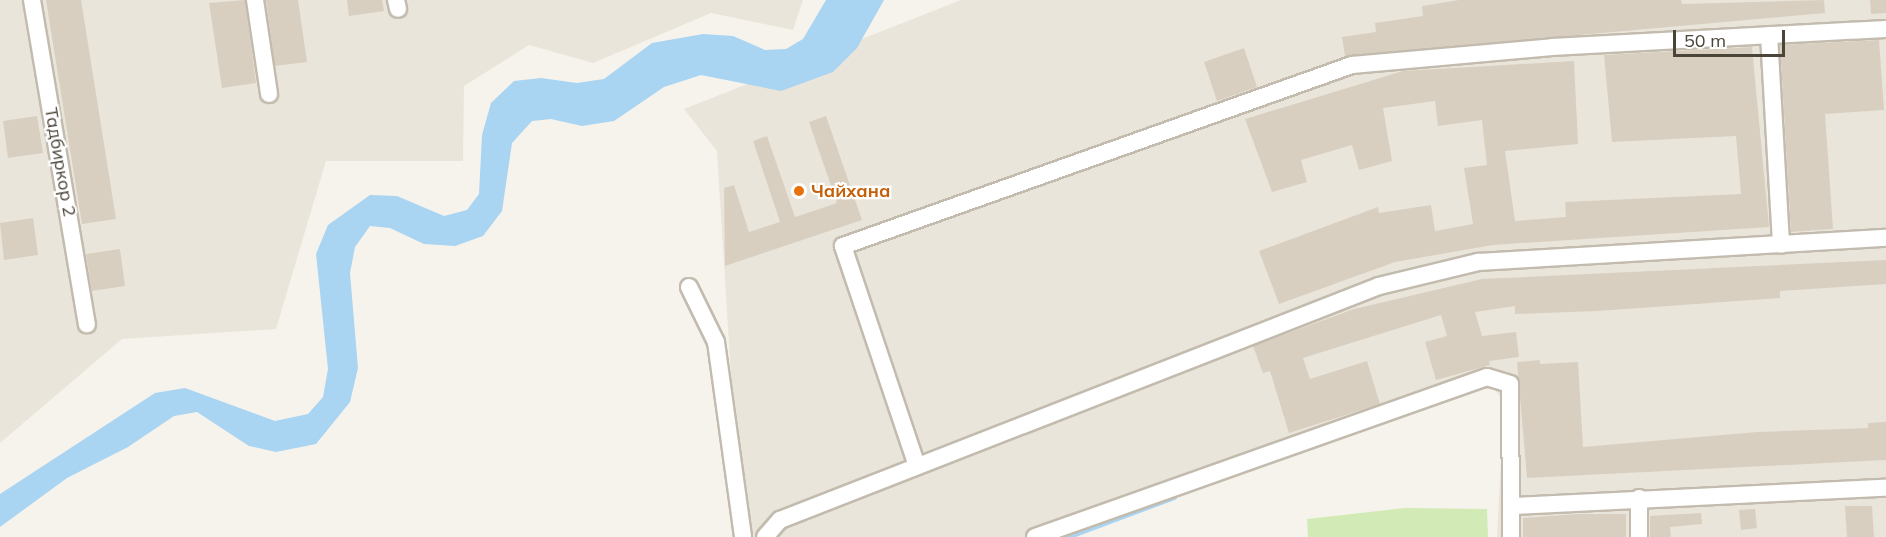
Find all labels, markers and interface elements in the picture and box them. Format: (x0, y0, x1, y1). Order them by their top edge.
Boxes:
scale bar (1676, 18, 1788, 56)
text: 50 m (1684, 29, 1726, 52)
street label: Тадбиркор 2 (40, 106, 80, 218)
place label: Чайхана (811, 180, 890, 202)
marker: Чайхана (792, 184, 806, 198)

